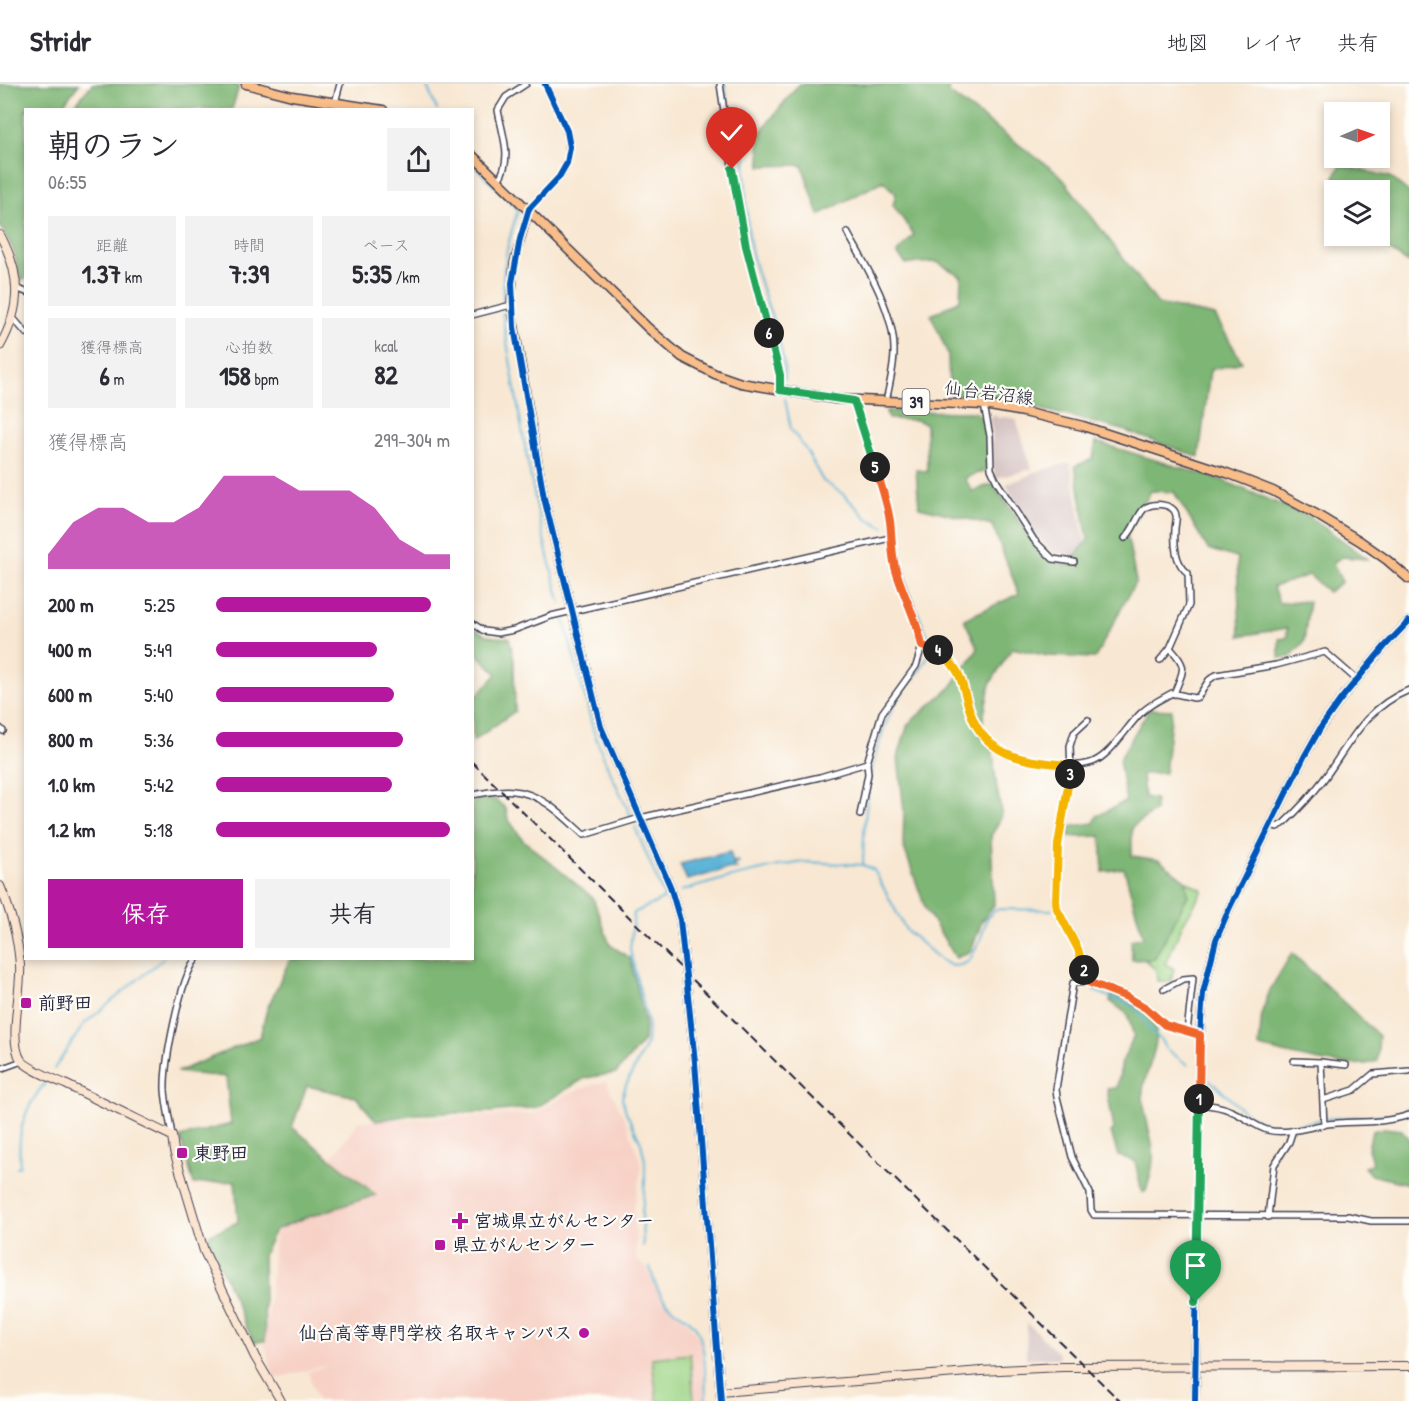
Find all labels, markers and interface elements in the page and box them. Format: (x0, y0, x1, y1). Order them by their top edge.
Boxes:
text: Stridr (30, 22, 91, 60)
text: 地図 (1167, 28, 1209, 57)
text: レイヤ (1242, 28, 1304, 57)
text: 共有 (1337, 28, 1379, 57)
north arrow (1324, 102, 1390, 168)
map controls (1324, 102, 1390, 246)
pin (706, 107, 757, 169)
icon: check (715, 116, 748, 149)
text: 朝のラン (48, 123, 180, 167)
button: share (387, 128, 450, 191)
text: 06:55 (48, 168, 87, 195)
button: layers (1324, 180, 1390, 246)
text: 距離 (96, 234, 128, 256)
text: 時間 (233, 234, 265, 256)
text: ペース (362, 234, 410, 256)
text: 1.37 (82, 256, 121, 291)
text: 7:39 (229, 256, 269, 291)
text: 5:35 (352, 256, 392, 291)
text: km (121, 266, 142, 288)
text: /km (392, 266, 420, 288)
pin: 6 (754, 318, 784, 348)
text: 6 (766, 322, 772, 344)
text: kcal (374, 335, 398, 357)
text: 獲得標高 (80, 336, 144, 358)
text: 心拍数 (225, 336, 273, 358)
text: 82 (374, 357, 398, 392)
text: 6 (100, 358, 110, 393)
text: 158 (219, 358, 251, 393)
text: m (110, 368, 124, 390)
text: bpm (251, 368, 279, 390)
street label: 仙台岩沼線 (943, 375, 1035, 410)
road number: 39 (902, 389, 930, 415)
text: 299–304 m (374, 426, 450, 453)
text: 獲得標高 (48, 428, 128, 455)
pin: 5 (860, 452, 890, 482)
text: 5 (872, 456, 878, 478)
text: 200 m (48, 591, 93, 618)
text: 5:25 (144, 591, 175, 618)
pin: 4 (923, 635, 953, 665)
text: 400 m (48, 636, 92, 663)
text: 5:49 (144, 636, 172, 663)
text: 4 (935, 639, 941, 661)
text: 600 m (48, 681, 92, 708)
text: 5:40 (144, 681, 174, 708)
text: 800 m (48, 726, 93, 753)
text: 5:36 (144, 726, 174, 753)
pin: 3 (1055, 759, 1085, 789)
text: 3 (1066, 763, 1074, 785)
text: 1.0 km (48, 771, 95, 798)
text: 5:42 (144, 771, 174, 798)
text: 1.2 km (48, 816, 95, 843)
text: 5:18 (144, 816, 173, 843)
button: 保存 (48, 879, 243, 948)
button: 共有 (255, 879, 450, 948)
pin: 2 (1069, 955, 1099, 985)
text: 2 (1080, 959, 1088, 981)
place label: 前野田 (38, 990, 92, 1015)
marker: 前野田 (19, 996, 33, 1010)
pin: 1 (1184, 1084, 1214, 1114)
text: 1 (1196, 1088, 1202, 1110)
place label: 東野田 (194, 1140, 248, 1165)
marker: 東野田 (175, 1146, 189, 1160)
place label: 宮城県立がんセンター (474, 1208, 654, 1233)
marker: 宮城県立がんセンター (451, 1212, 469, 1230)
place label: 県立がんセンター (452, 1232, 596, 1257)
marker: 県立がんセンター (433, 1238, 447, 1252)
pin (1170, 1240, 1221, 1302)
icon: arrive (1179, 1249, 1212, 1282)
place label: 仙台高等専門学校 名取キャンパス (299, 1320, 572, 1345)
marker: 仙台高等専門学校 名取キャンパス (577, 1326, 591, 1340)

